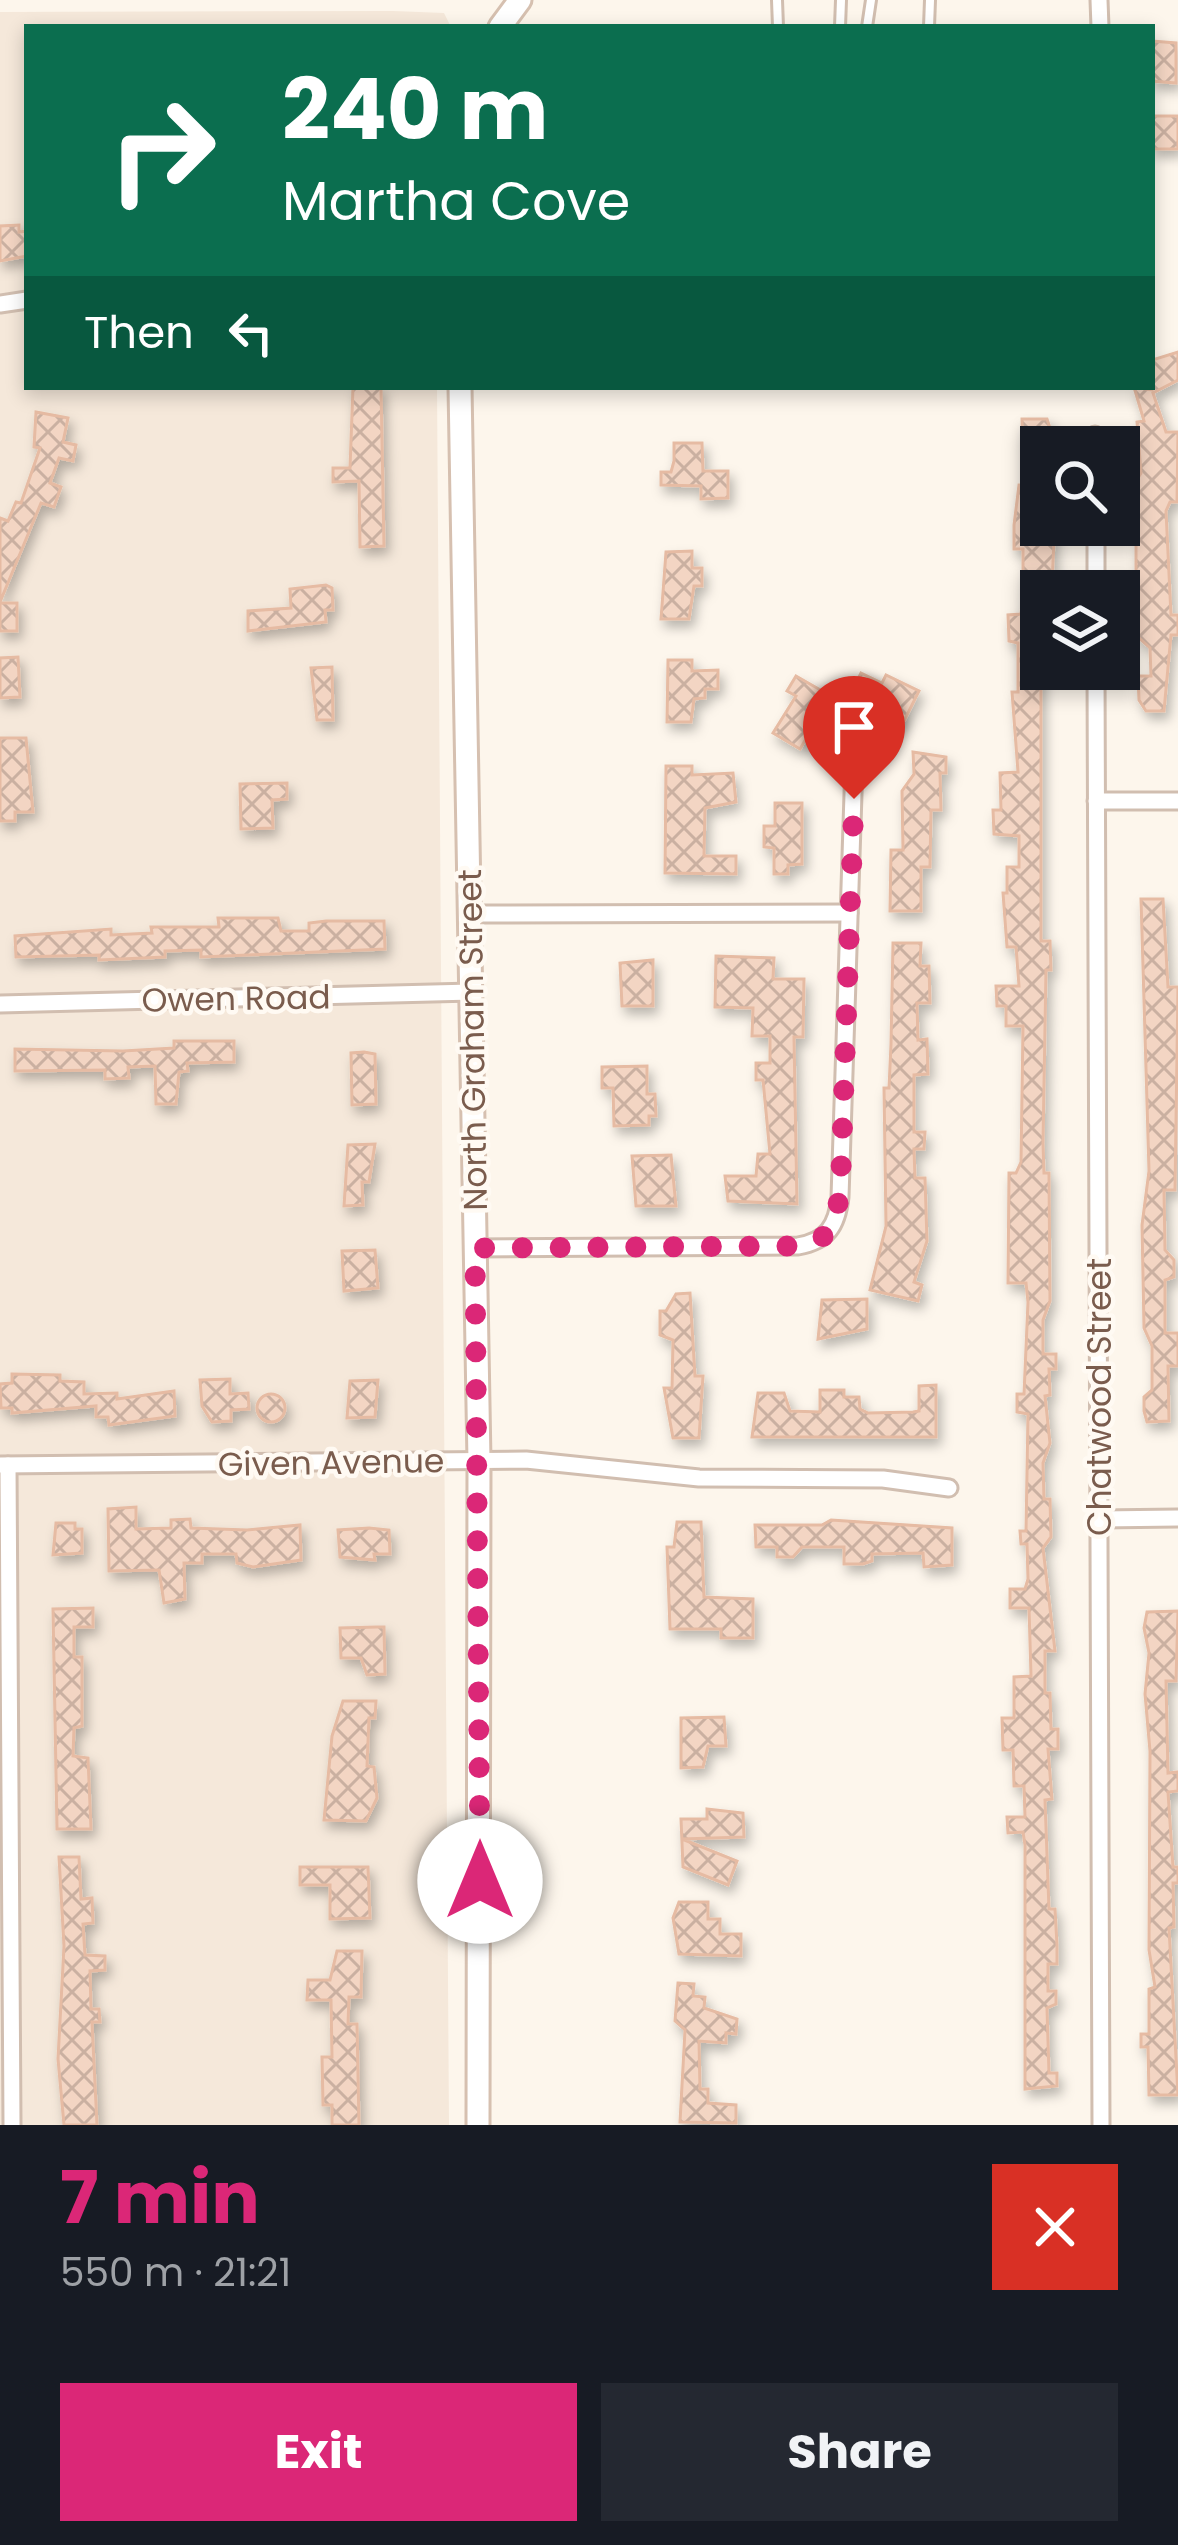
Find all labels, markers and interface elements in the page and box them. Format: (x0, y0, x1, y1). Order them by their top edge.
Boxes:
text: 240 m (282, 51, 548, 168)
icon: right (84, 72, 240, 228)
text: Martha Cove (282, 163, 630, 239)
icon: left (218, 300, 284, 366)
text: Then (84, 301, 194, 364)
map controls (1020, 426, 1140, 690)
button: search (1020, 426, 1140, 546)
button: layers (1020, 570, 1140, 690)
pin (803, 676, 905, 799)
icon: arrive (821, 694, 887, 760)
street label: North Graham Street (446, 869, 499, 1211)
street label: Owen Road (141, 973, 331, 1024)
street label: Chatwood Street (1076, 1258, 1123, 1536)
street label: Given Avenue (217, 1437, 445, 1488)
position arrow (417, 1818, 543, 1944)
text: 7 min (60, 2147, 260, 2248)
button: close (992, 2164, 1118, 2290)
text: 550 m · 21:21 (60, 2245, 291, 2300)
button: Exit (60, 2383, 577, 2521)
button: Share (601, 2383, 1118, 2521)

